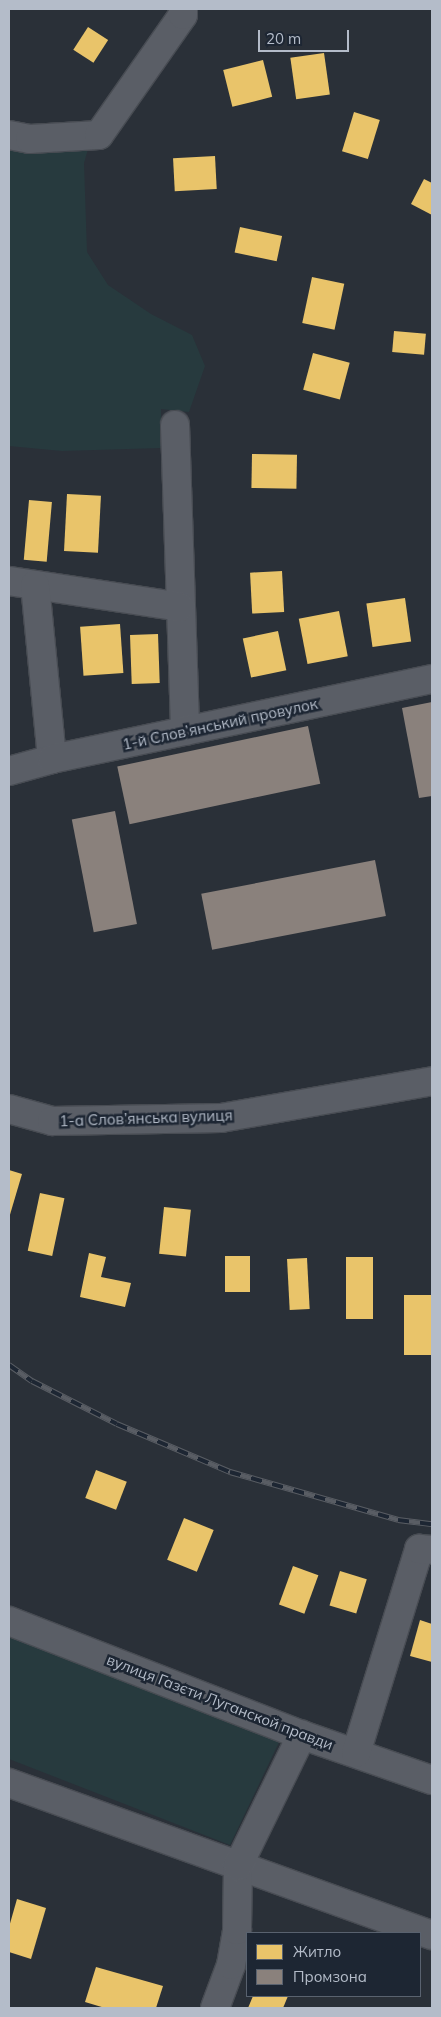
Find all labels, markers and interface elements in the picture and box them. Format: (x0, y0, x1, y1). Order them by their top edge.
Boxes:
scale bar (261, 20, 352, 52)
text: 20 m (266, 29, 301, 48)
street label: 1-й Слов’янський провулок (121, 694, 319, 754)
street label: 1-а Слов’янська вулиця (59, 1106, 233, 1130)
street label: вулиця Газєти Луганской правди (104, 1650, 336, 1754)
legend (246, 1932, 421, 1997)
text: Житло (293, 1942, 341, 1961)
text: Промзона (293, 1967, 367, 1986)

